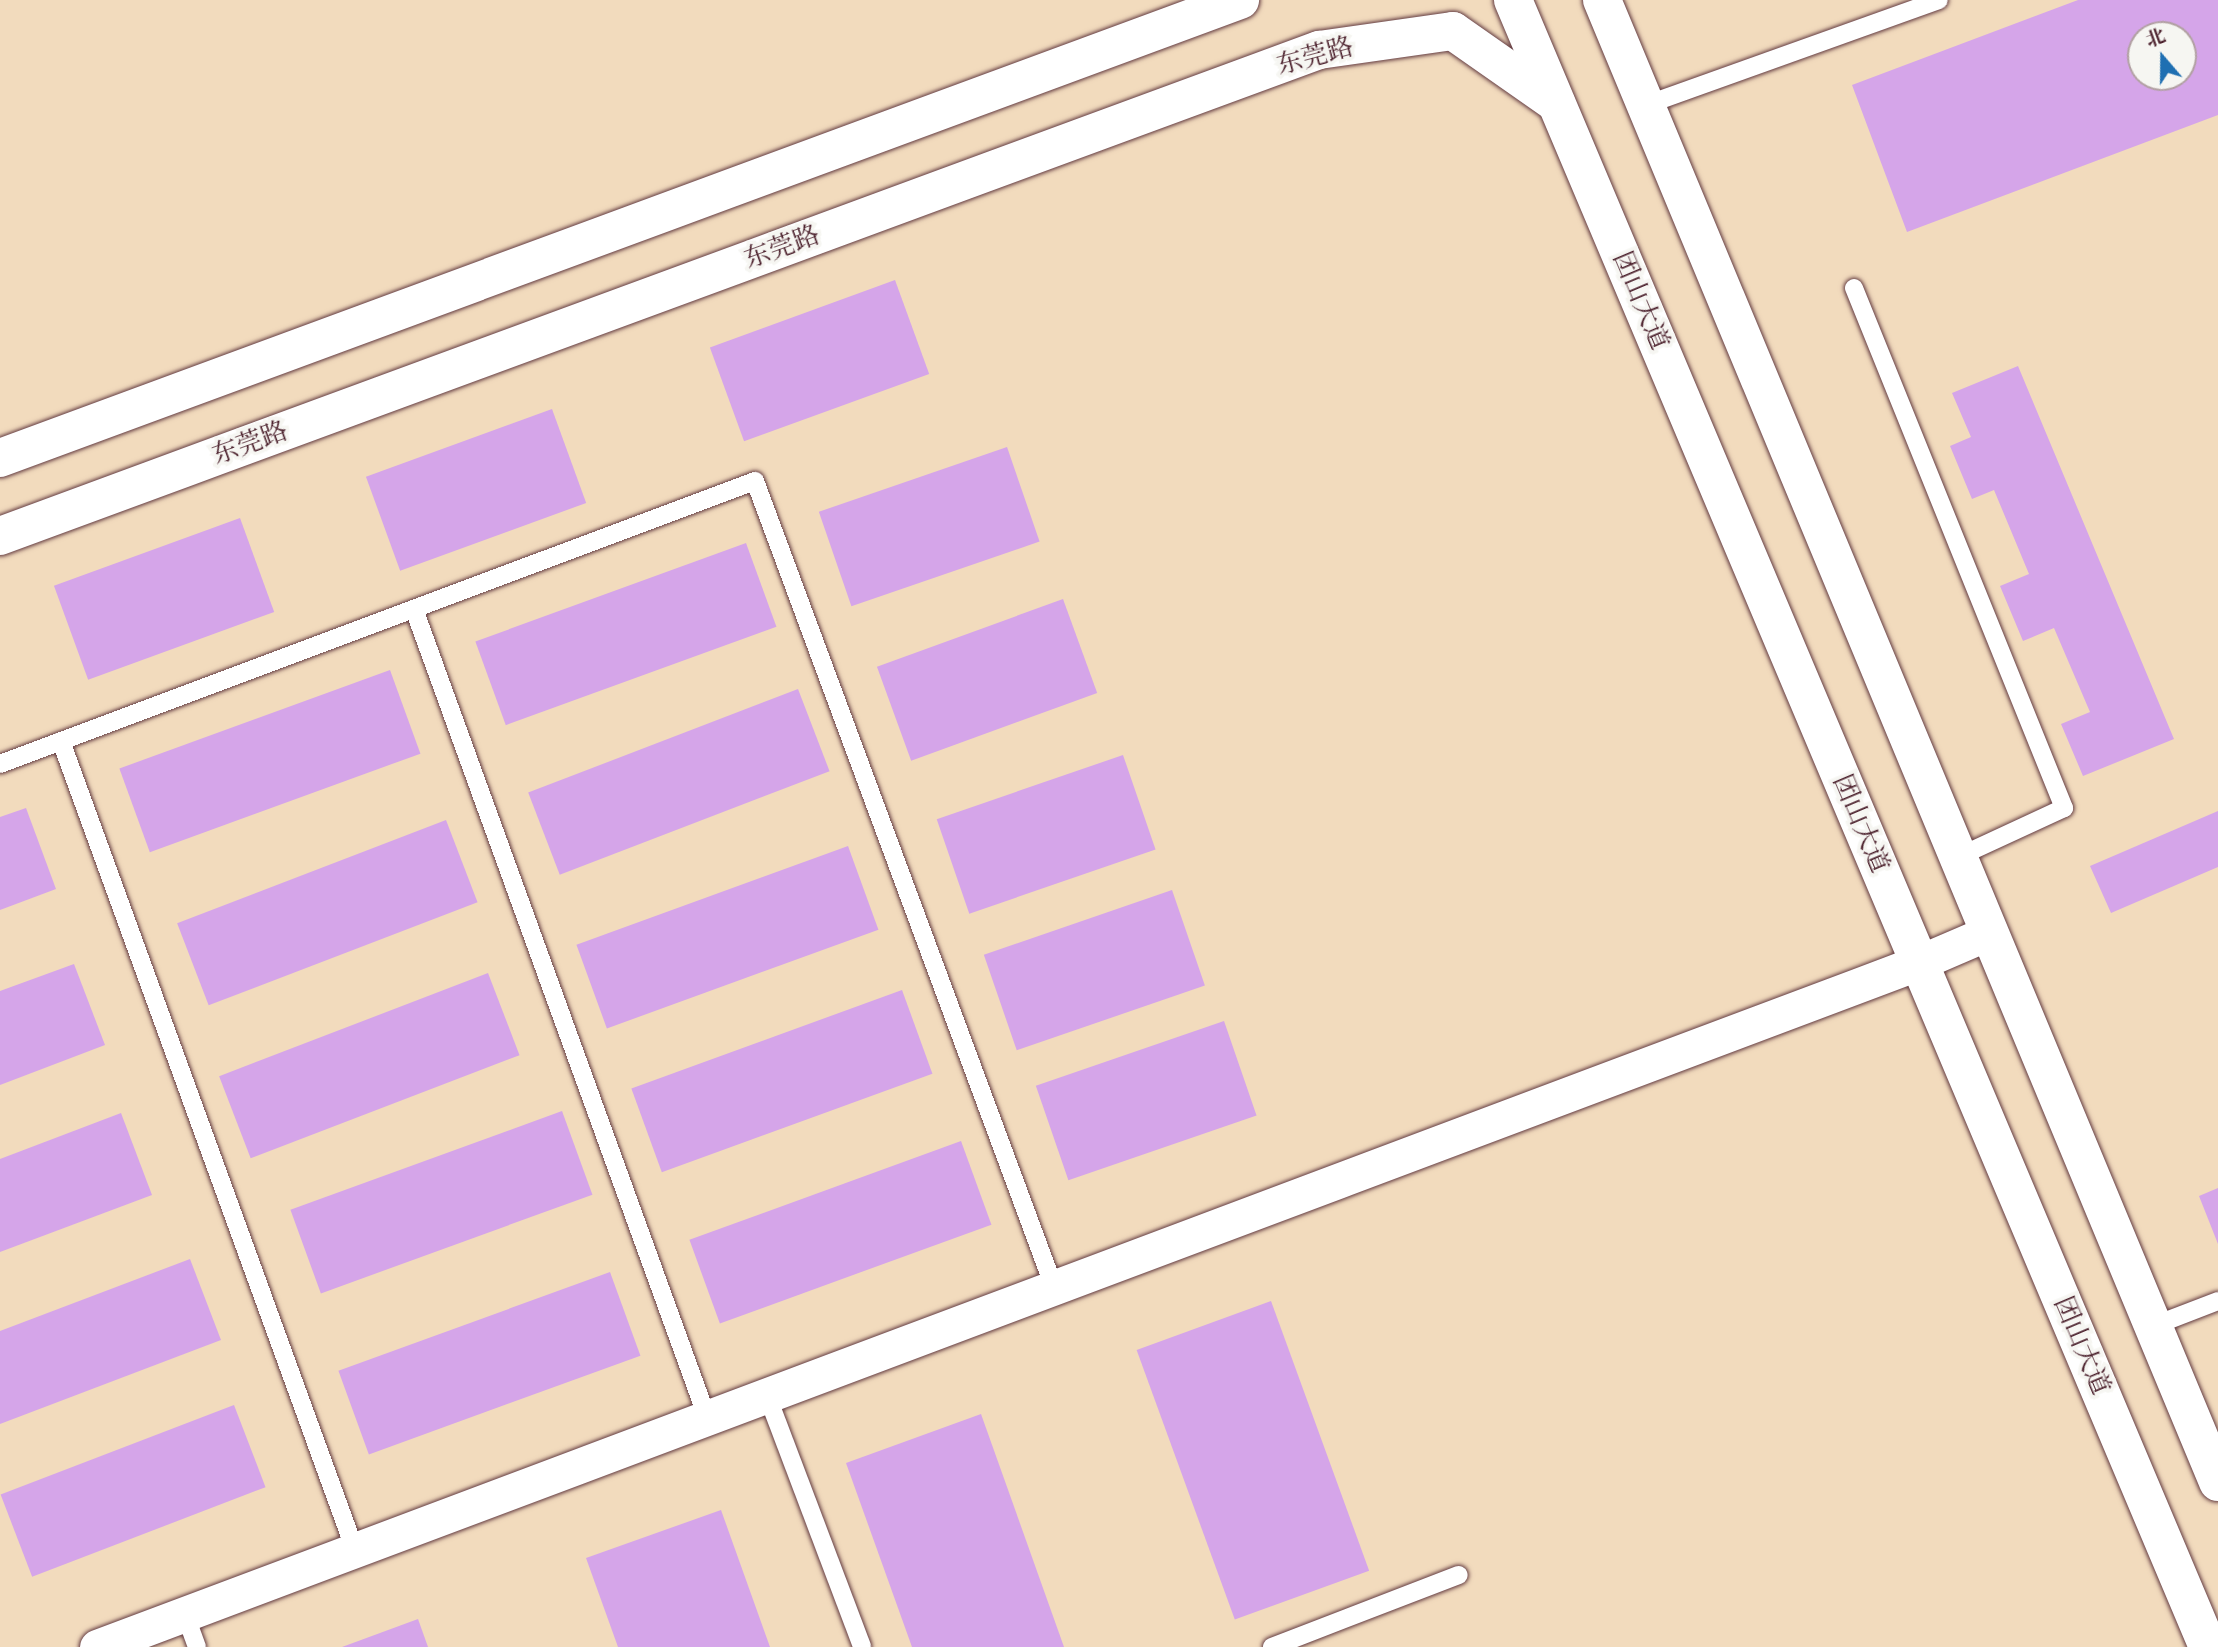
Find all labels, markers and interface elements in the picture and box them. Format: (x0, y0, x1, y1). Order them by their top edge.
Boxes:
north arrow (2127, 21, 2197, 91)
text: 北 (2142, 24, 2169, 53)
street label: 东莞路 (1273, 32, 1357, 82)
street label: 东莞路 (740, 220, 824, 276)
street label: 团山大道 (1605, 247, 1675, 355)
street label: 东莞路 (208, 416, 292, 472)
street label: 团山大道 (1825, 770, 1895, 878)
street label: 团山大道 (2046, 1292, 2116, 1400)

